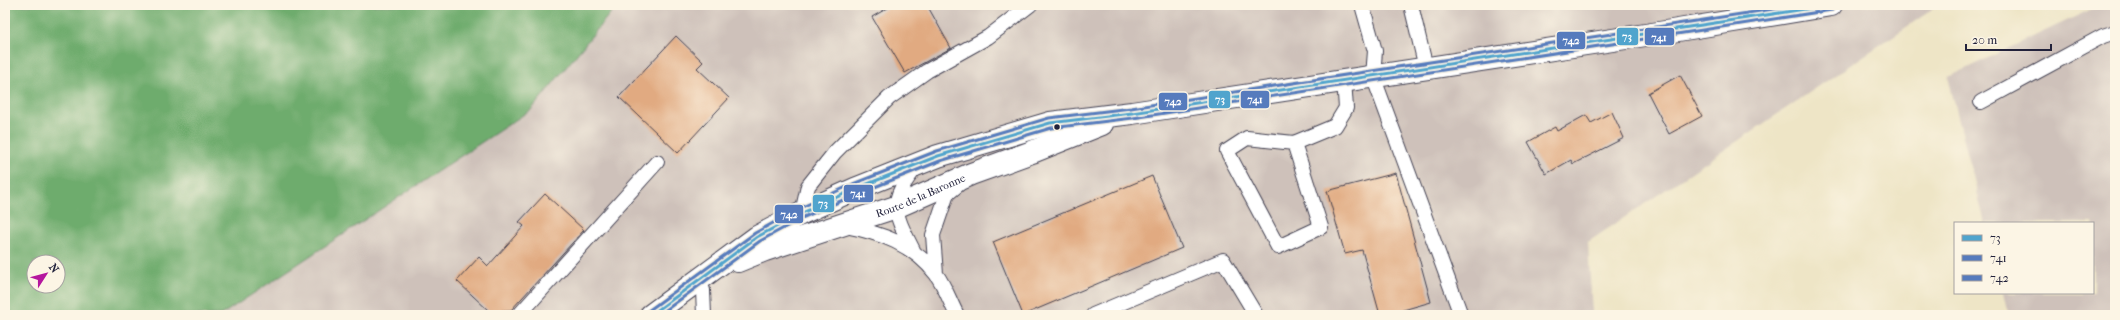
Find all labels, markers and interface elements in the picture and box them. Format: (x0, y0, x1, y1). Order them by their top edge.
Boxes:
scale bar (1966, 26, 2051, 52)
line badge: 73 (1616, 27, 1639, 46)
line badge: 741 (1644, 27, 1675, 46)
text: 73 (1621, 30, 1632, 43)
line badge: 742 (1556, 31, 1586, 50)
text: 741 (1650, 31, 1667, 44)
text: 20 m (1972, 33, 1997, 47)
text: 742 (1561, 34, 1580, 47)
line badge: 73 (1208, 90, 1231, 109)
line badge: 741 (1240, 90, 1270, 109)
line badge: 742 (1158, 92, 1188, 111)
text: 73 (1214, 93, 1225, 106)
text: 741 (1246, 93, 1263, 106)
text: 742 (1163, 95, 1182, 108)
unlabelled marker (1052, 122, 1062, 132)
street label: Route de la Baronne (874, 171, 968, 220)
line badge: 741 (843, 184, 874, 203)
text: 741 (849, 187, 866, 200)
line badge: 73 (812, 194, 835, 213)
text: 73 (817, 197, 828, 210)
line badge: 742 (774, 204, 804, 224)
text: 742 (779, 208, 798, 221)
legend (1954, 222, 2094, 294)
text: 73 (1990, 231, 2001, 245)
text: 741 (1990, 251, 2007, 265)
north arrow (26, 254, 66, 294)
text: N (46, 261, 62, 276)
text: 742 (1990, 271, 2009, 285)

